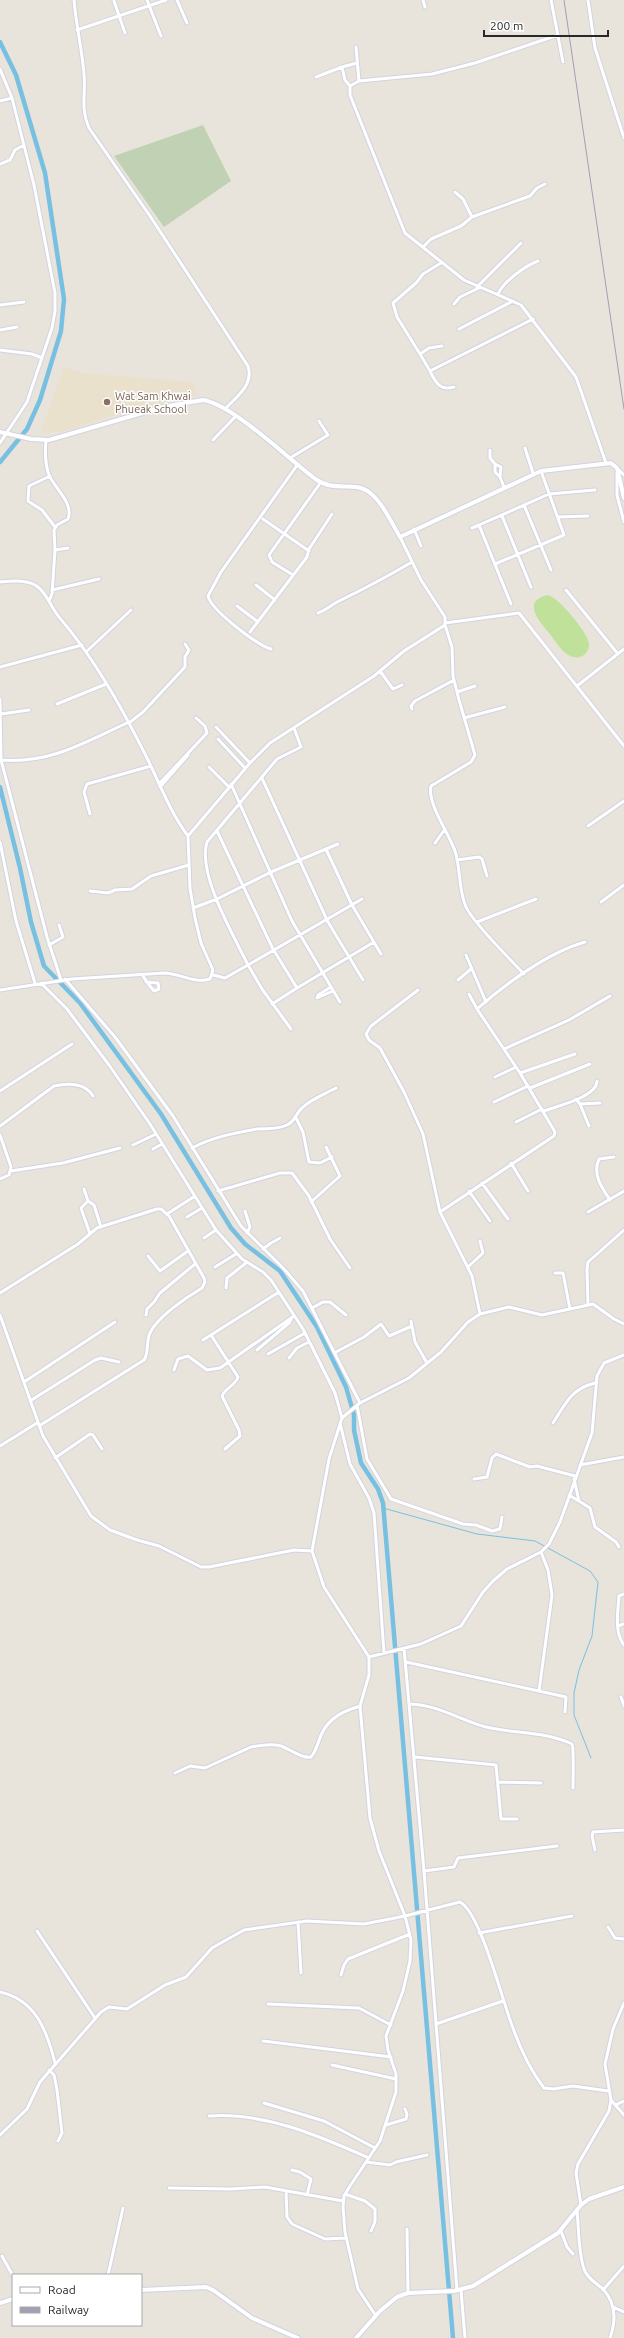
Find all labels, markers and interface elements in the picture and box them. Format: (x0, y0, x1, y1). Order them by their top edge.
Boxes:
scale bar (484, 12, 608, 38)
text: 200 m (490, 19, 523, 32)
place label: Wat Sam Khwai Phueak School (115, 390, 191, 415)
marker: Wat Sam Khwai Phueak School (102, 397, 112, 407)
legend (12, 2274, 142, 2326)
text: Road (48, 2283, 76, 2296)
text: Railway (48, 2303, 89, 2316)

